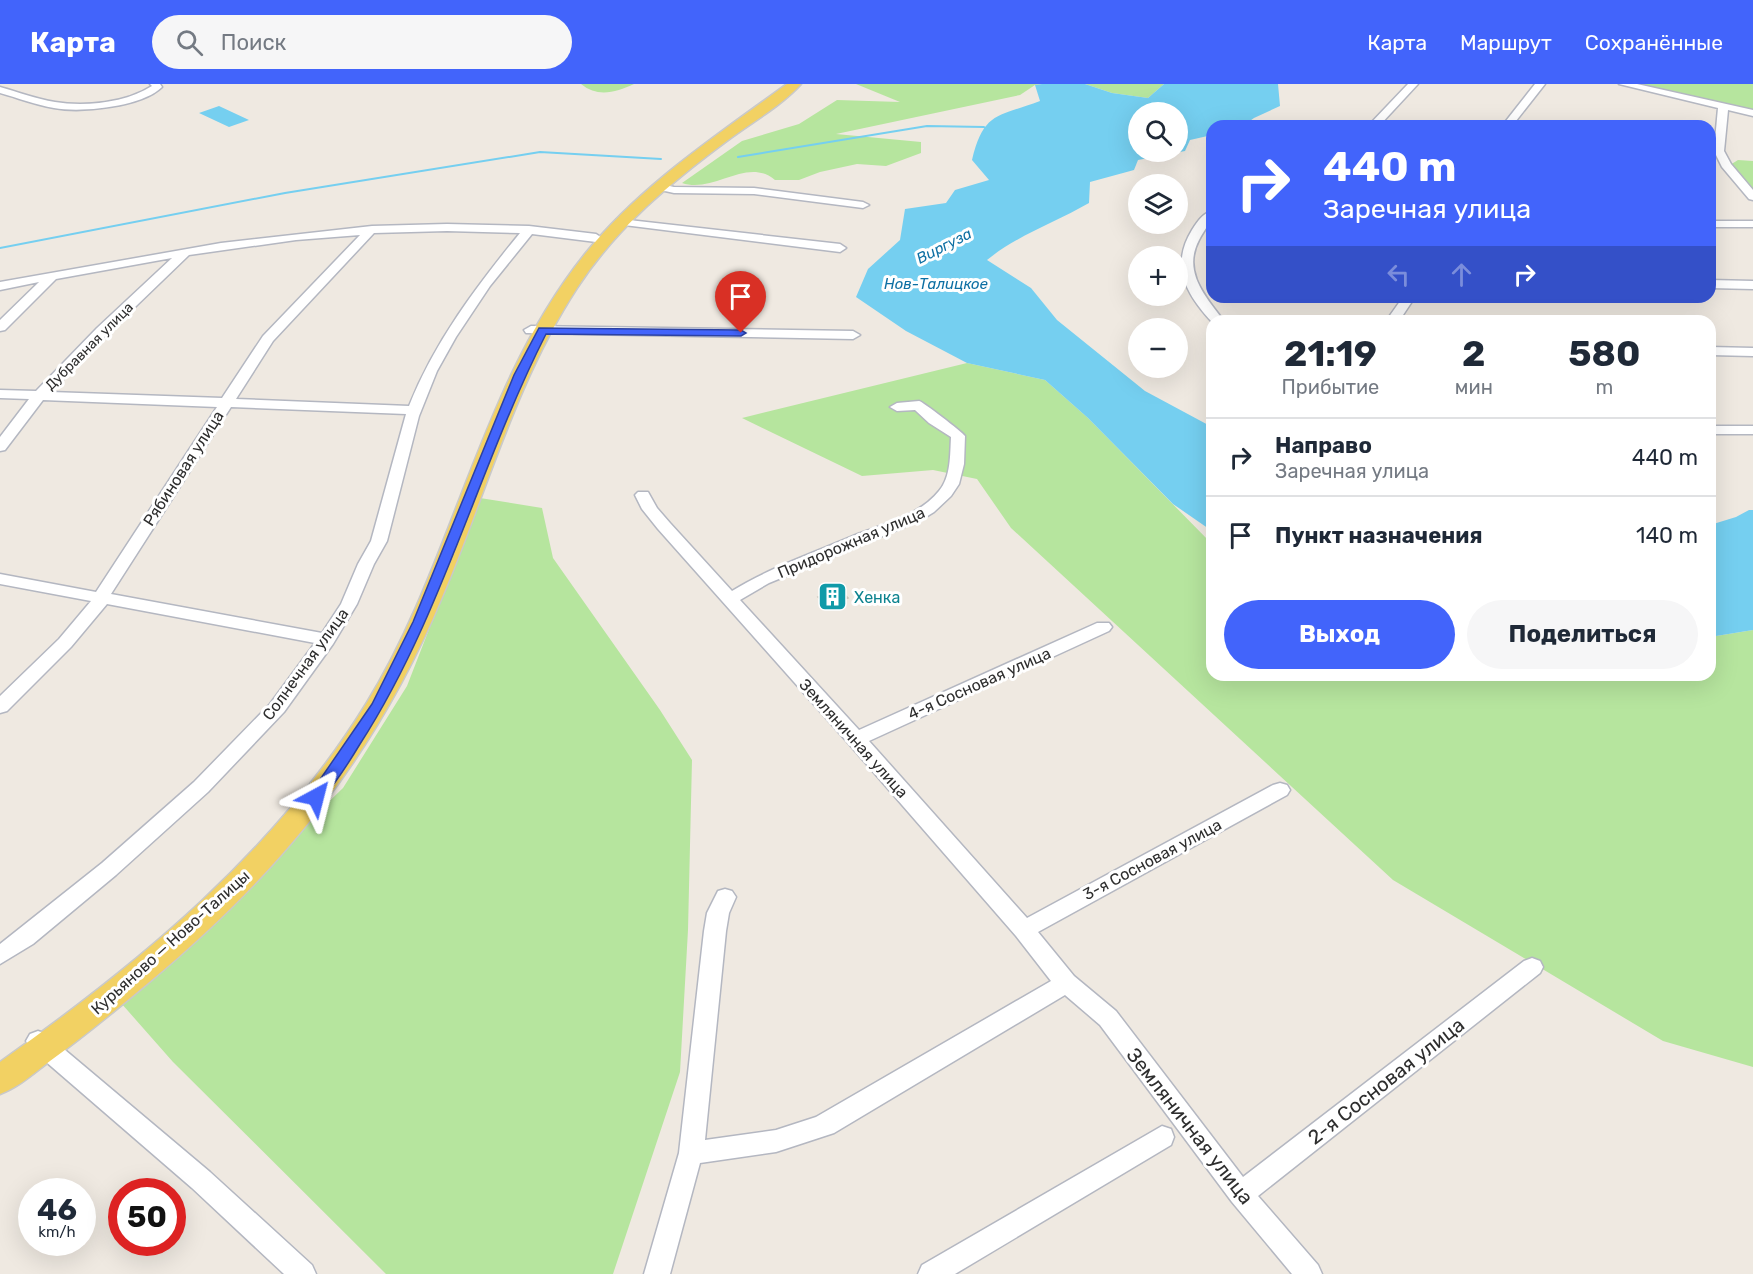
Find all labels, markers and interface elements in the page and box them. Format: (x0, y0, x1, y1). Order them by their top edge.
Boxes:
search box (152, 15, 572, 69)
text: Карта (30, 26, 116, 59)
icon: search (173, 26, 206, 59)
text: Поиск (221, 29, 286, 56)
text: Карта (1367, 30, 1427, 55)
text: Маршрут (1460, 30, 1552, 55)
text: Сохранённые (1585, 30, 1723, 55)
map controls (1128, 102, 1188, 378)
button: search (1128, 102, 1188, 162)
text: 440 m (1323, 142, 1456, 192)
icon: right (1224, 144, 1302, 222)
button: layers (1128, 174, 1188, 234)
text: Заречная улица (1323, 193, 1531, 225)
water label: Виргуза (913, 224, 975, 268)
button: + (1128, 246, 1188, 306)
icon: left (1382, 258, 1415, 291)
icon: ahead (1445, 258, 1478, 291)
icon: right (1508, 258, 1541, 291)
pin (715, 271, 766, 333)
water label: Нов-Талицкое (884, 275, 989, 293)
icon: arrive (724, 280, 757, 313)
street label: Дубравная улица (42, 299, 137, 394)
button: − (1128, 318, 1188, 378)
text: 21:19 (1284, 332, 1377, 375)
text: 2 (1462, 332, 1486, 375)
text: 580 (1568, 332, 1640, 375)
text: Прибытие (1282, 375, 1379, 399)
text: мин (1455, 375, 1493, 399)
text: m (1595, 375, 1613, 399)
street label: Рябиновая улица (139, 407, 228, 529)
text: Направо (1275, 432, 1372, 459)
icon: right (1224, 441, 1257, 474)
text: 440 m (1632, 444, 1698, 471)
text: Заречная улица (1275, 459, 1429, 483)
street label: Придорожная улица (775, 503, 928, 582)
icon: arrive (1224, 519, 1257, 552)
text: Пункт назначения (1275, 522, 1483, 549)
text: 140 m (1636, 522, 1698, 549)
building icon: Хенка (817, 581, 849, 613)
place label: Хенка (854, 588, 900, 607)
button: Выход (1224, 600, 1455, 669)
button: Поделиться (1467, 600, 1698, 669)
street label: Солнечная улица (258, 605, 352, 724)
street label: 4-я Сосновая улица (905, 643, 1054, 724)
street label: Земляничная улица (795, 675, 912, 802)
position arrow (284, 765, 348, 829)
street label: 3-я Сосновая улица (1080, 815, 1225, 904)
street label: Курьяново — Ново-Талицы (87, 866, 253, 1019)
street label: 2-я Сосновая улица (1303, 1012, 1469, 1150)
street label: Земляничная улица (1122, 1043, 1258, 1209)
speed limit sign: 50 (108, 1178, 186, 1256)
text: 46 (37, 1192, 77, 1228)
text: km/h (38, 1223, 76, 1241)

